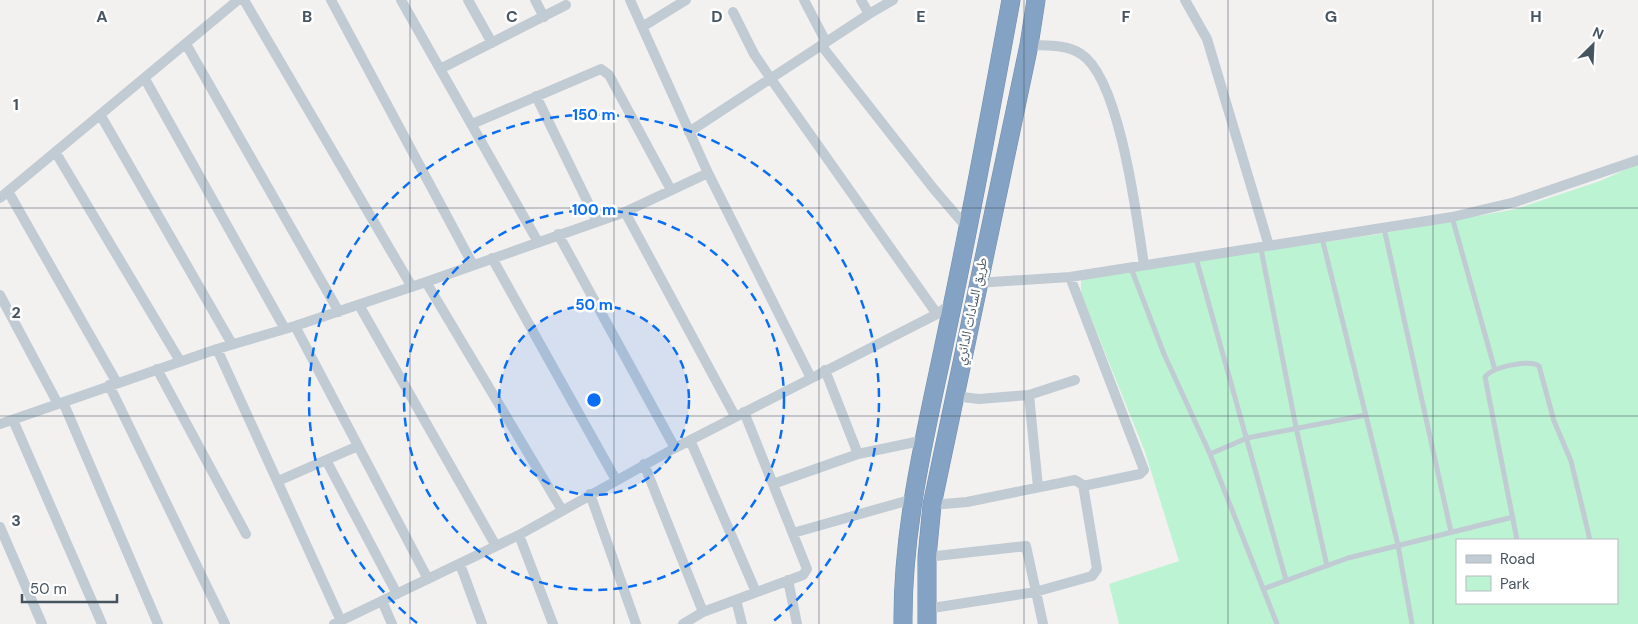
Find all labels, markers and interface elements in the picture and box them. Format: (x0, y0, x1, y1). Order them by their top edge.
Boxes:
text: A (96, 6, 108, 27)
text: B (302, 6, 312, 27)
text: C (506, 6, 518, 27)
text: D (711, 6, 723, 27)
text: E (916, 6, 926, 27)
text: F (1122, 6, 1131, 27)
text: G (1325, 6, 1337, 27)
text: H (1530, 6, 1542, 27)
north arrow (1568, 20, 1618, 70)
text: N (1590, 23, 1607, 43)
text: 1 (13, 94, 19, 115)
text: 150 m (573, 105, 616, 125)
text: 100 m (572, 200, 616, 220)
street label: طريق السادات الدائري (951, 256, 994, 367)
text: 50 m (575, 295, 613, 315)
text: 2 (11, 302, 21, 323)
centre of rings (585, 391, 603, 409)
text: 3 (11, 510, 21, 531)
legend (1456, 539, 1618, 604)
text: Road (1500, 549, 1535, 569)
scale bar (22, 572, 118, 604)
text: Park (1500, 574, 1530, 594)
text: 50 m (30, 579, 67, 599)

